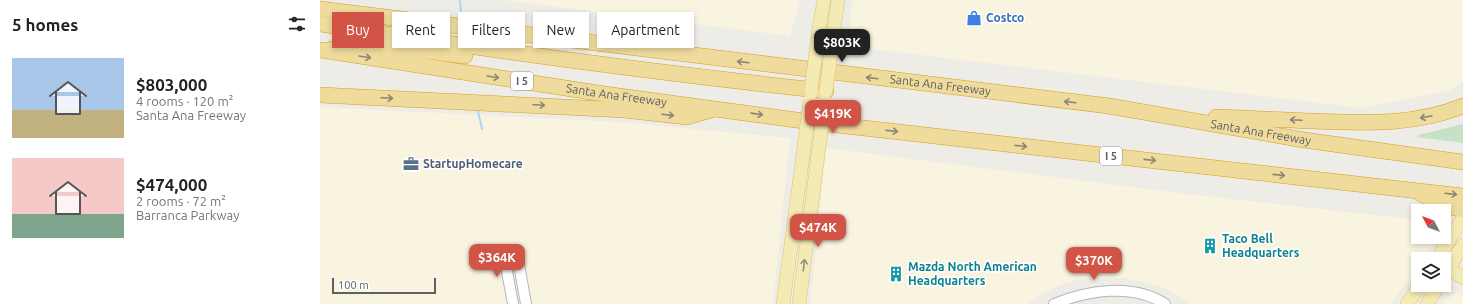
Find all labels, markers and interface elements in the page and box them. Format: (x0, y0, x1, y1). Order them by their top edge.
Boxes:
shop icon: Costco (965, 9, 983, 27)
place label: Costco (986, 11, 1024, 24)
chip: Buy (332, 12, 384, 48)
chip: Rent (392, 12, 450, 48)
chip: Filters (458, 12, 525, 48)
chip: New (533, 12, 589, 48)
chip: Apartment (597, 12, 694, 48)
icon: filters (286, 13, 308, 35)
text: 5 homes (12, 15, 78, 34)
pin: $803K (814, 29, 870, 63)
text: $803K (823, 35, 861, 49)
one-way arrow (358, 53, 371, 61)
one-way arrow (737, 58, 750, 66)
road number: I 5 (511, 72, 533, 90)
street label: Santa Ana Freeway (889, 72, 992, 97)
one-way arrow (486, 73, 499, 81)
icon: home (44, 74, 92, 122)
one-way arrow (866, 74, 879, 82)
text: $803,000 (136, 75, 207, 94)
street label: Santa Ana Freeway (565, 81, 668, 108)
text: 4 rooms · 120 m² (136, 94, 233, 108)
one-way arrow (380, 94, 393, 101)
one-way arrow (1064, 98, 1077, 106)
pin: $419K (805, 100, 861, 134)
one-way arrow (532, 102, 545, 109)
text: $419K (814, 106, 852, 120)
text: Santa Ana Freeway (136, 108, 246, 122)
one-way arrow (750, 110, 763, 118)
one-way arrow (661, 111, 674, 119)
one-way arrow (1420, 114, 1433, 122)
street label: Santa Ana Freeway (1210, 117, 1312, 147)
one-way arrow (1290, 117, 1303, 124)
one-way arrow (885, 127, 898, 135)
one-way arrow (1014, 142, 1027, 149)
road number: I 5 (1100, 147, 1122, 165)
office icon: StartupHomecare (402, 155, 420, 173)
one-way arrow (1143, 156, 1156, 164)
place label: StartupHomecare (423, 157, 523, 170)
one-way arrow (1272, 171, 1285, 178)
icon: home (44, 174, 92, 222)
text: $474,000 (136, 175, 207, 194)
one-way arrow (1444, 191, 1457, 198)
text: 2 rooms · 72 m² (136, 194, 226, 208)
north arrow (1411, 204, 1451, 244)
map controls (1411, 204, 1451, 292)
text: Barranca Parkway (136, 208, 239, 222)
pin: $474K (790, 214, 846, 248)
text: $474K (799, 220, 837, 234)
place label: Taco Bell Headquarters (1222, 232, 1300, 259)
building icon: Taco Bell Headquarters (1201, 237, 1219, 255)
pin: $364K (469, 244, 525, 278)
pin: $370K (1066, 247, 1122, 281)
text: $364K (478, 250, 516, 264)
button: layers (1411, 252, 1451, 292)
text: $370K (1075, 253, 1113, 267)
one-way arrow (800, 259, 807, 272)
place label: Mazda North American Headquarters (908, 260, 1037, 287)
building icon: Mazda North American Headquarters (887, 265, 905, 283)
scale bar (332, 276, 436, 295)
text: 100 m (338, 279, 369, 291)

